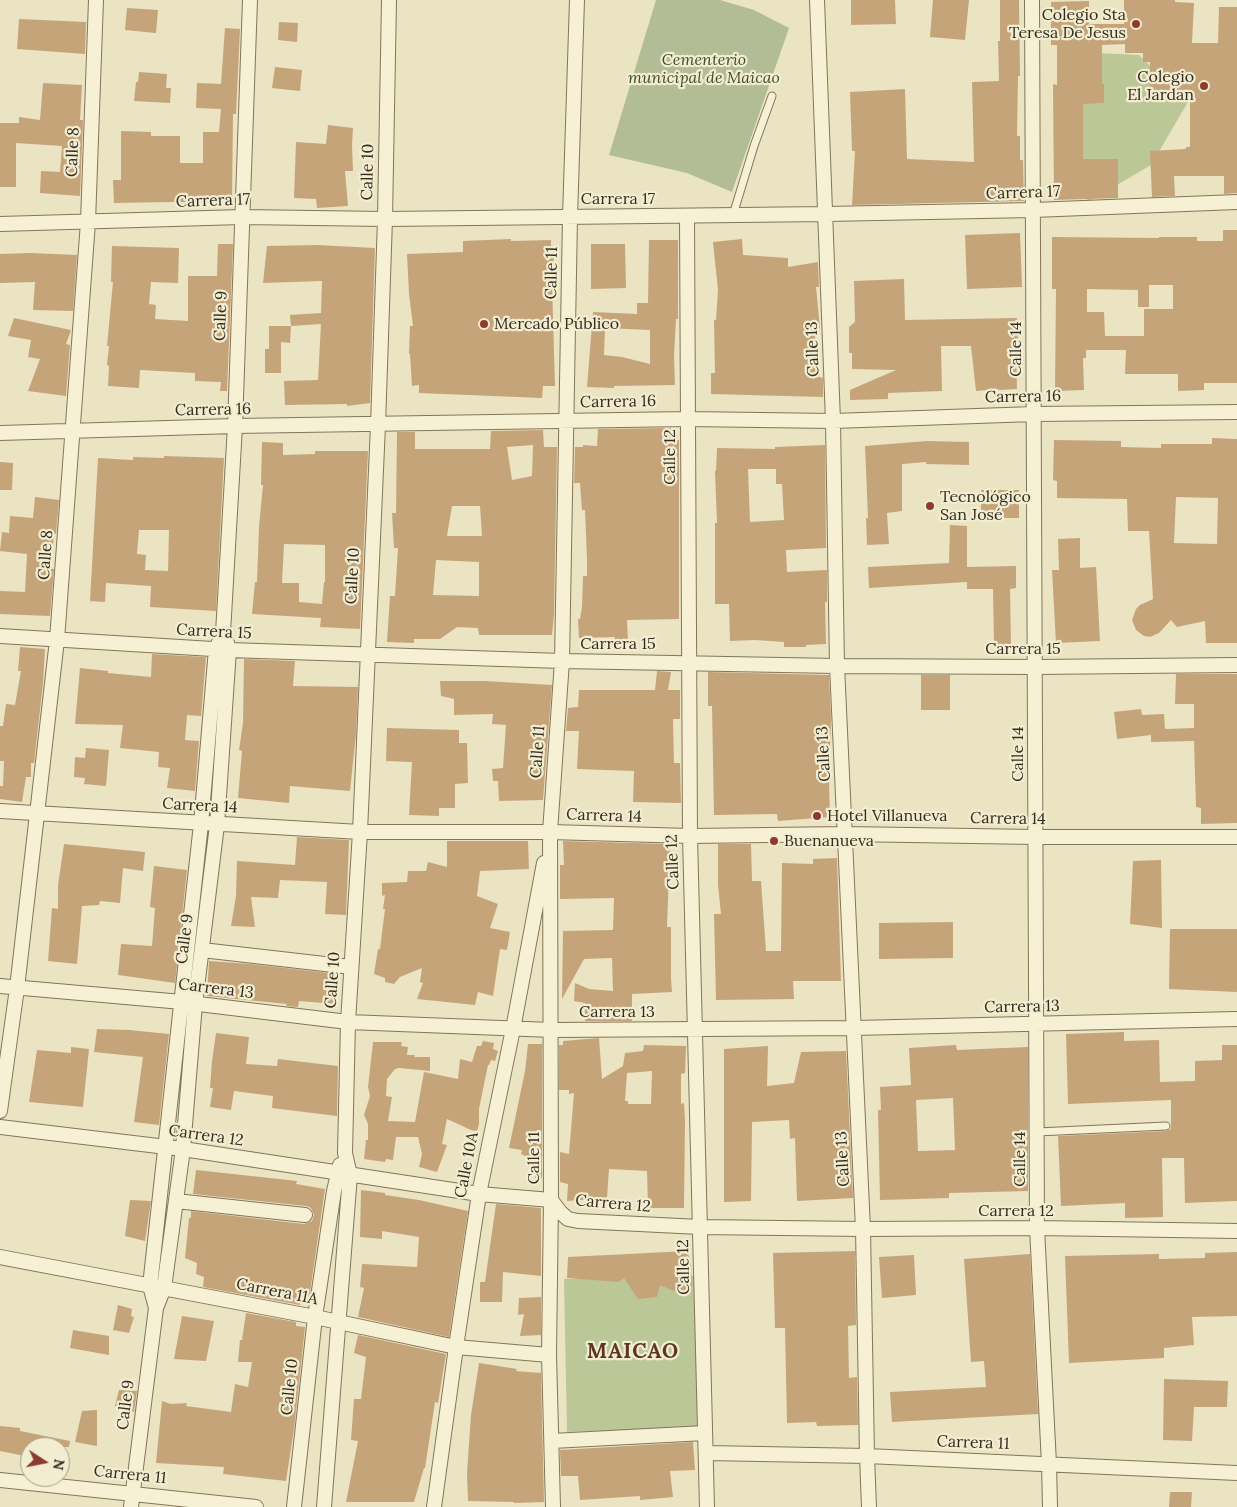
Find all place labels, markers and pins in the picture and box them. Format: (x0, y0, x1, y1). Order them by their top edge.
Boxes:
place label: Colegio Sta Teresa De Jesus (1009, 5, 1126, 43)
marker: Colegio Sta Teresa De Jesus (1130, 18, 1142, 30)
place label: Colegio El Jardan (1127, 67, 1194, 105)
marker: Colegio El Jardan (1198, 80, 1210, 92)
place label: Mercado Público (494, 314, 619, 334)
marker: Mercado Público (478, 318, 490, 330)
place label: Tecnológico San José (940, 487, 1031, 525)
marker: Tecnológico San José (924, 500, 936, 512)
place label: Hotel Villanueva (827, 806, 948, 826)
marker: Hotel Villanueva (811, 810, 823, 822)
place label: Buenanueva (784, 831, 874, 851)
marker: Buenanueva (768, 835, 780, 847)

